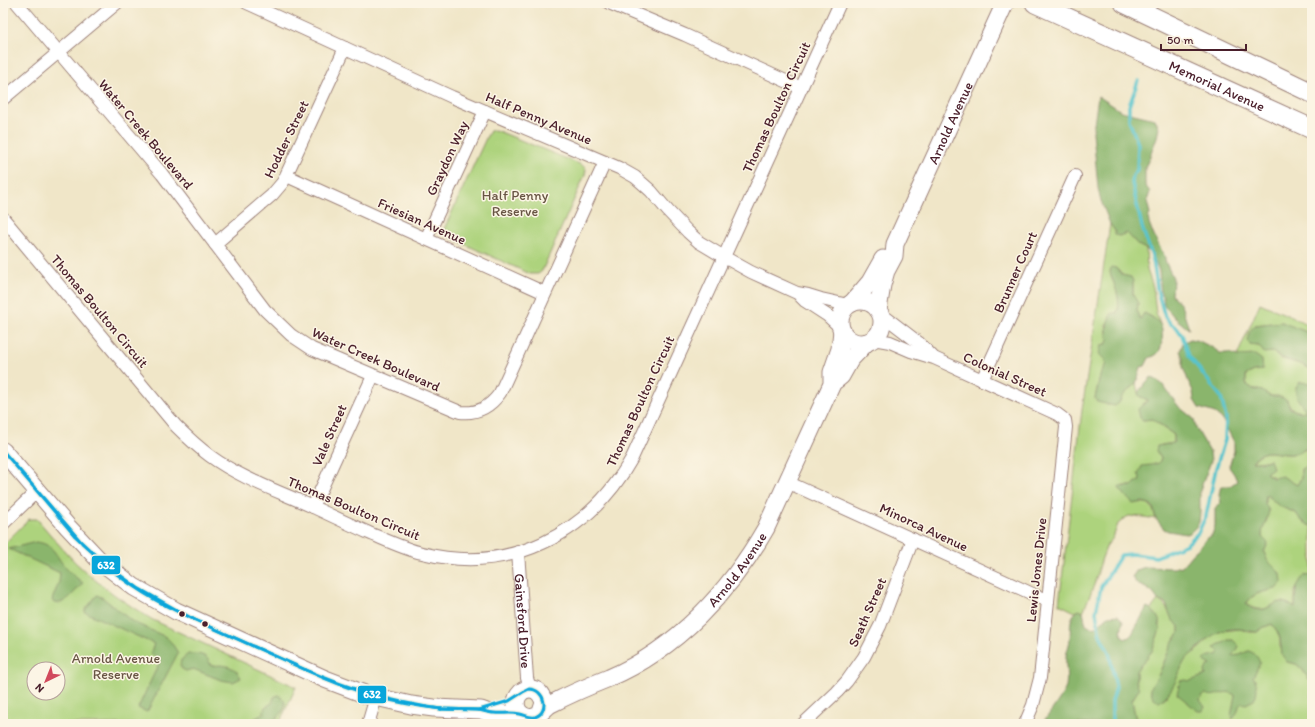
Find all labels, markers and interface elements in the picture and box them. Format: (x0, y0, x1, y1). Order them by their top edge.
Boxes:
scale bar (1161, 26, 1246, 52)
text: 50 m (1167, 33, 1193, 47)
street label: Thomas Boulton Circuit (739, 39, 814, 175)
street label: Memorial Avenue (1166, 57, 1268, 116)
street label: Water Creek Boulevard (95, 76, 197, 193)
street label: Arnold Avenue (925, 79, 977, 167)
street label: Half Penny Avenue (483, 88, 595, 149)
street label: Hodder Street (260, 97, 313, 181)
street label: Graydon Way (423, 118, 472, 198)
park label: Half Penny Reserve (482, 187, 549, 220)
street label: Friesian Avenue (375, 194, 469, 249)
street label: Brunner Court (990, 229, 1041, 316)
street label: Thomas Boulton Circuit (47, 251, 152, 371)
street label: Water Creek Boulevard (309, 324, 443, 396)
street label: Thomas Boulton Circuit (603, 333, 678, 469)
street label: Colonial Street (960, 348, 1049, 400)
street label: Vale Street (308, 402, 351, 469)
street label: Thomas Boulton Circuit (285, 473, 423, 544)
street label: Minorca Avenue (877, 500, 971, 555)
street label: Lewis Jones Drive (1023, 517, 1050, 623)
street label: Arnold Avenue (704, 529, 771, 611)
line badge: 632 (91, 555, 121, 575)
text: 632 (97, 559, 115, 572)
street label: Gainsford Drive (511, 573, 534, 669)
street label: Seath Street (845, 575, 890, 650)
unlabelled marker (177, 609, 187, 619)
unlabelled marker (200, 619, 210, 629)
park label: Arnold Avenue Reserve (72, 650, 161, 683)
north arrow (26, 661, 66, 701)
text: N (32, 681, 47, 695)
line badge: 632 (357, 685, 387, 704)
text: 632 (363, 688, 381, 701)

